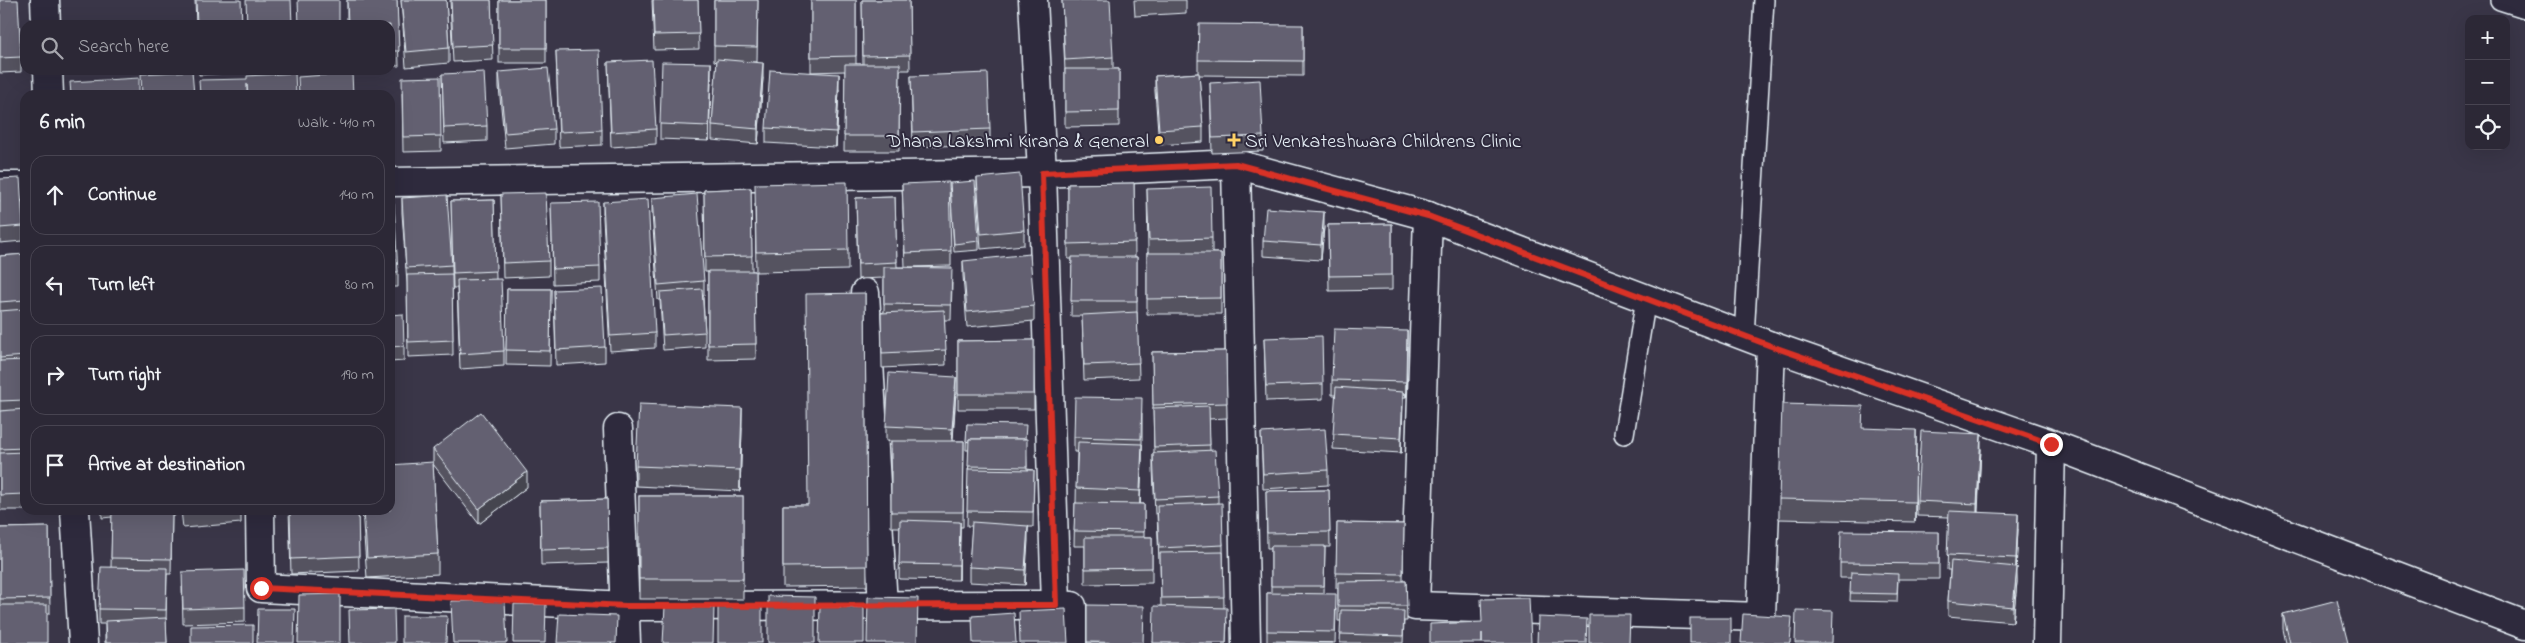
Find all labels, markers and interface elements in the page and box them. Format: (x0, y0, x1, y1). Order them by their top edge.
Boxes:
map controls (2465, 15, 2510, 150)
button: + (2465, 15, 2510, 60)
search box (20, 20, 395, 75)
icon: search (38, 34, 66, 62)
text: Search here (78, 34, 169, 61)
button: − (2465, 60, 2510, 105)
button: locate (2465, 105, 2510, 150)
text: 6 min (40, 108, 85, 138)
text: Walk · 410 m (298, 111, 375, 135)
place label: Dhana Lakshmi Kirana & General (886, 128, 1149, 157)
place label: Sri Venkateshwara Childrens Clinic (1245, 128, 1521, 157)
marker: Sri Venkateshwara Childrens Clinic (1227, 133, 1241, 147)
marker: Dhana Lakshmi Kirana & General (1153, 134, 1165, 146)
icon: ahead (41, 181, 69, 209)
text: Continue (88, 182, 156, 209)
text: 140 m (339, 183, 374, 207)
icon: left (41, 271, 69, 299)
text: Turn left (88, 272, 155, 299)
text: 80 m (345, 273, 374, 297)
icon: right (41, 361, 69, 389)
text: Turn right (88, 362, 161, 389)
text: 190 m (341, 363, 374, 387)
route end (2040, 433, 2063, 456)
icon: arrive (41, 451, 69, 479)
text: Arrive at destination (88, 452, 245, 479)
route start (250, 577, 273, 600)

